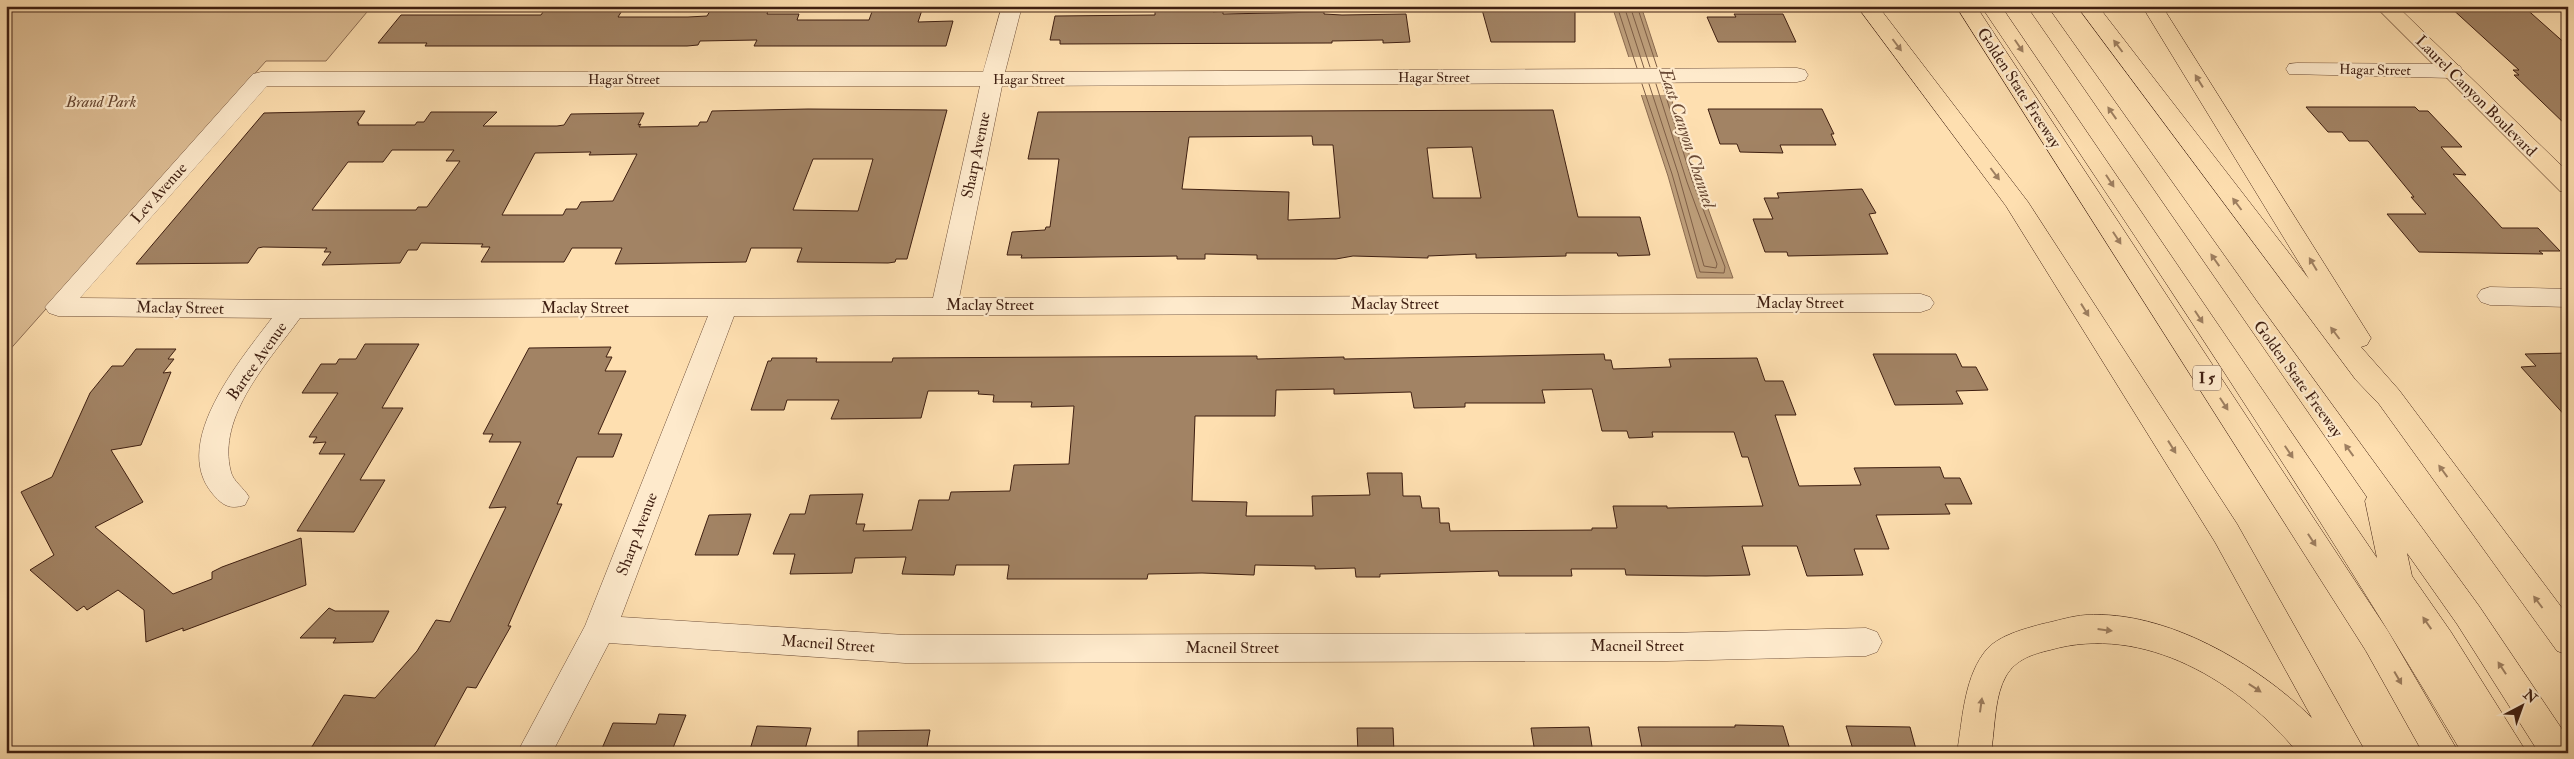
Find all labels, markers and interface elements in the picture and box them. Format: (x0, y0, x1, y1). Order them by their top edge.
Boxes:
street label: Golden State Freeway (1973, 24, 2066, 153)
street label: Laurel Canyon Boulevard (2411, 31, 2541, 161)
one-way arrow (1891, 38, 1902, 51)
one-way arrow (2014, 40, 2024, 53)
one-way arrow (2112, 40, 2123, 53)
street label: Hagar Street (2339, 61, 2411, 79)
water label: East Canyon Channel (1653, 64, 1721, 212)
street label: Hagar Street (1398, 69, 1470, 86)
street label: Hagar Street (588, 71, 660, 88)
street label: Hagar Street (993, 71, 1065, 88)
one-way arrow (2194, 74, 2203, 87)
park label: Brand Park (65, 92, 137, 112)
one-way arrow (2107, 106, 2117, 120)
street label: Sharp Avenue (957, 110, 996, 200)
street label: Lev Avenue (127, 158, 192, 228)
one-way arrow (1990, 167, 2000, 181)
one-way arrow (2105, 174, 2115, 188)
one-way arrow (2232, 197, 2242, 211)
one-way arrow (2112, 231, 2121, 244)
one-way arrow (2210, 254, 2220, 267)
one-way arrow (2309, 257, 2318, 270)
street label: Maclay Street (1756, 293, 1844, 313)
street label: Maclay Street (1351, 294, 1439, 314)
street label: Maclay Street (946, 295, 1034, 315)
street label: Maclay Street (136, 297, 224, 319)
street label: Maclay Street (541, 298, 629, 318)
one-way arrow (2080, 303, 2089, 316)
one-way arrow (2194, 310, 2204, 324)
street label: Golden State Freeway (2249, 317, 2348, 442)
street label: Bartee Avenue (223, 318, 292, 404)
one-way arrow (2330, 327, 2341, 340)
road number: I 5 (2193, 366, 2221, 390)
one-way arrow (2219, 397, 2228, 410)
one-way arrow (2167, 440, 2177, 454)
one-way arrow (2344, 443, 2354, 457)
one-way arrow (2284, 446, 2294, 459)
one-way arrow (2437, 465, 2448, 478)
street label: Sharp Avenue (612, 489, 663, 579)
one-way arrow (2307, 534, 2316, 547)
one-way arrow (2533, 596, 2544, 609)
one-way arrow (2422, 617, 2432, 630)
one-way arrow (2097, 626, 2113, 634)
street label: Macneil Street (781, 631, 875, 657)
street label: Macneil Street (1590, 636, 1684, 656)
street label: Macneil Street (1185, 638, 1279, 658)
one-way arrow (2497, 661, 2507, 675)
one-way arrow (2394, 671, 2403, 684)
north arrow (2496, 682, 2546, 732)
one-way arrow (2248, 683, 2262, 693)
text: N (2519, 685, 2541, 707)
one-way arrow (1977, 696, 1985, 712)

